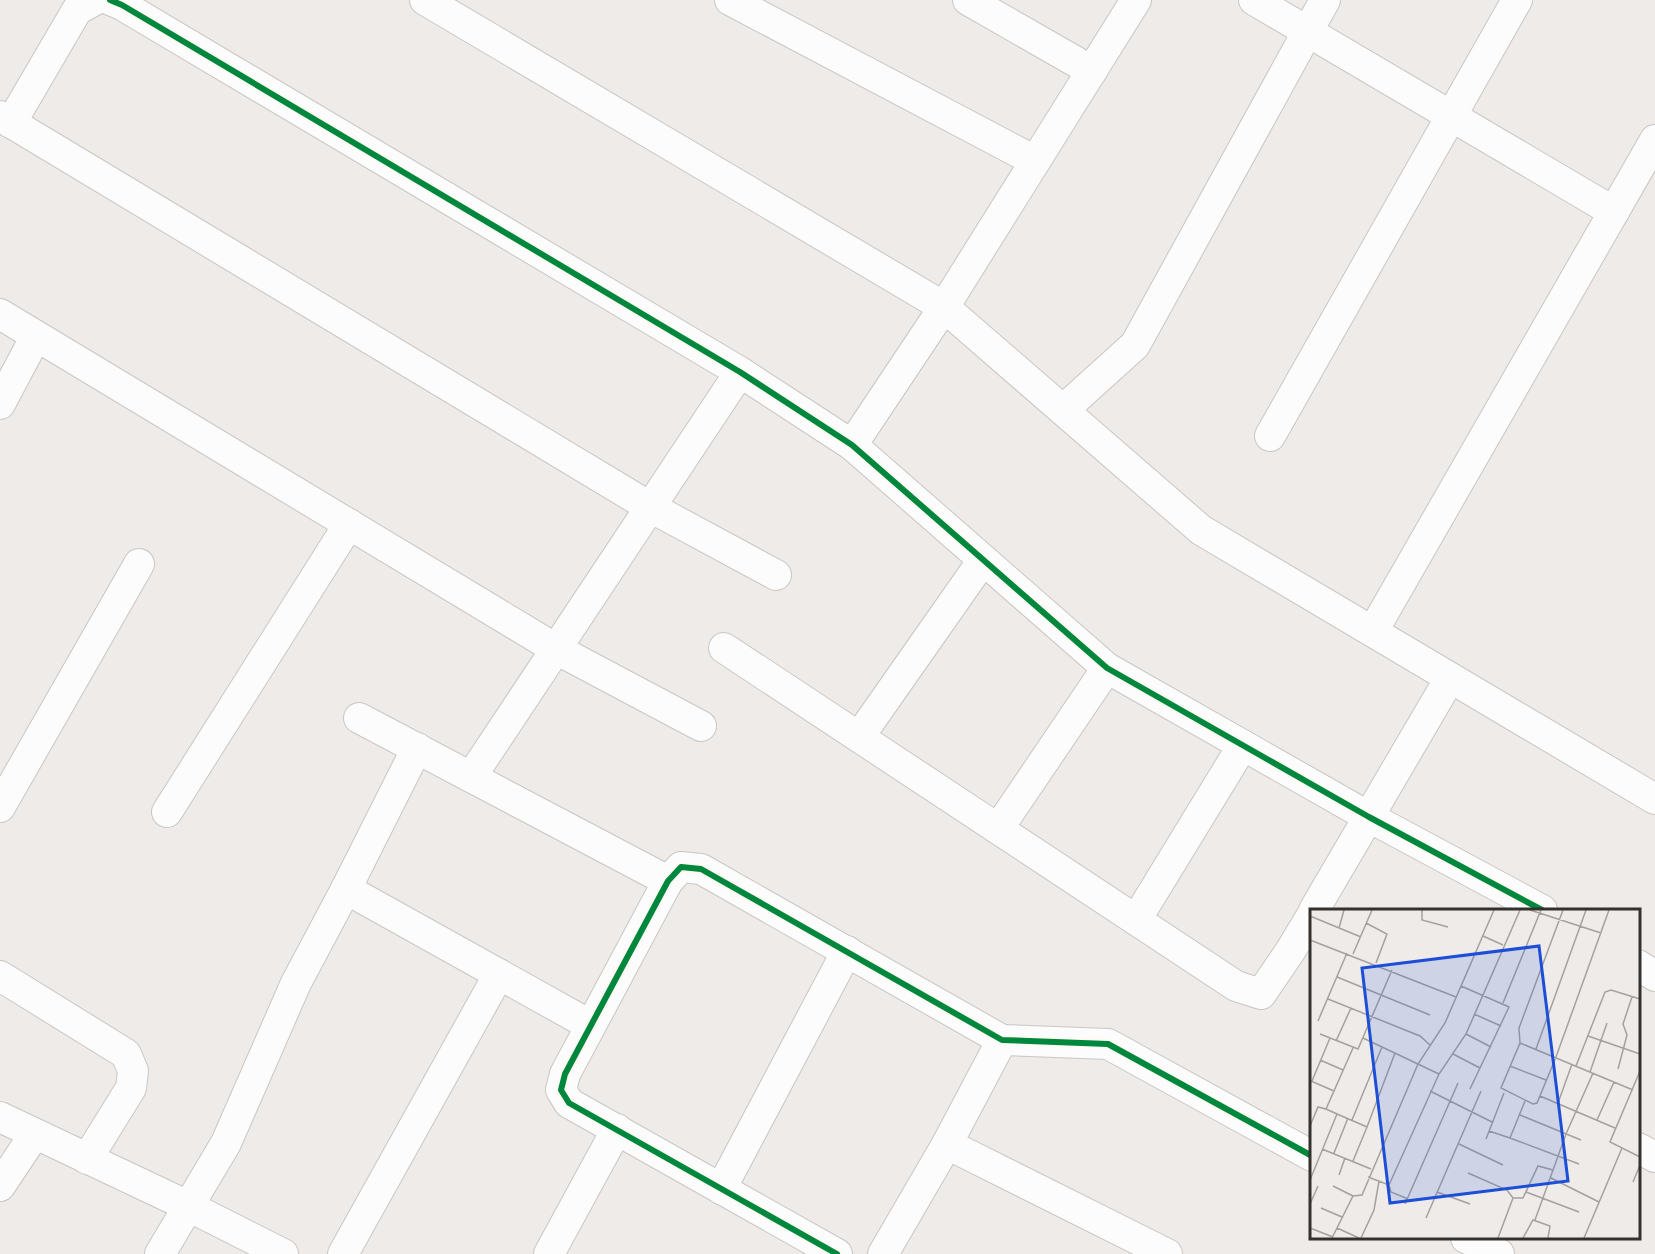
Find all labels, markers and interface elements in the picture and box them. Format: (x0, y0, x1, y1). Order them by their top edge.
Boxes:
inset map (1310, 909, 1640, 1239)

